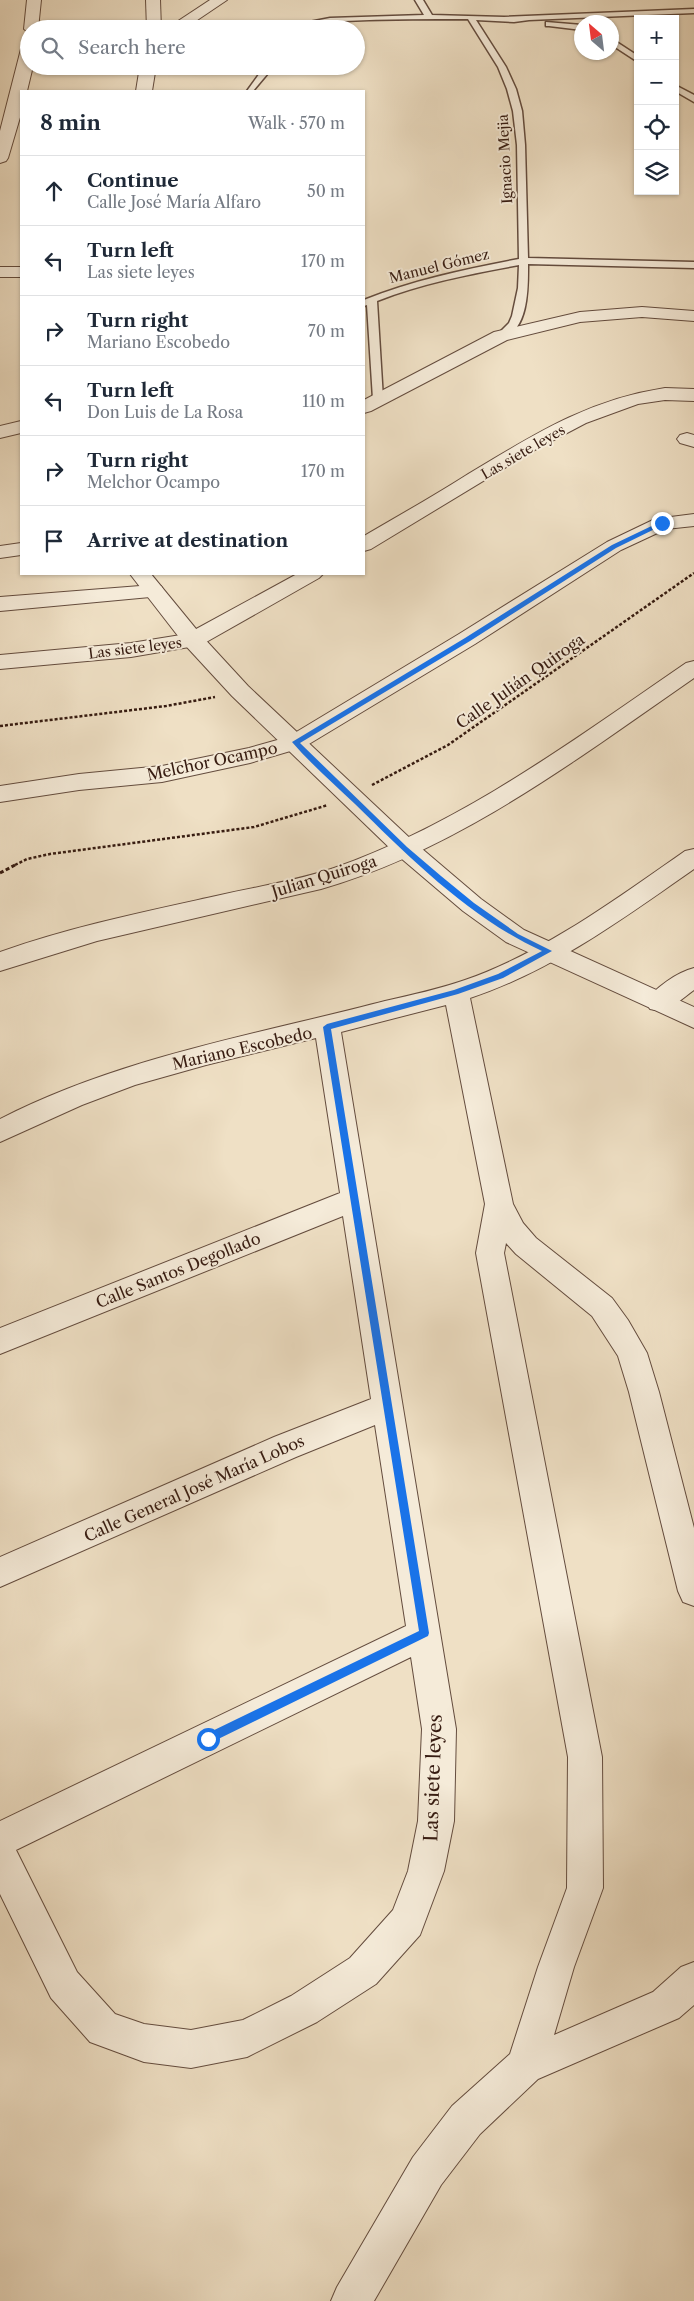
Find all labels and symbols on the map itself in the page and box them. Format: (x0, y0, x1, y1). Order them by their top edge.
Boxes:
north arrow (574, 15, 619, 60)
street label: Ignacio Mejia (494, 113, 516, 204)
street label: Manuel Gómez (387, 245, 491, 287)
street label: Las siete leyes (478, 421, 568, 483)
route end (651, 512, 674, 535)
street label: Calle Julián Quiroga (452, 629, 589, 733)
street label: Las siete leyes (87, 633, 183, 663)
street label: Melchor Ocampo (145, 737, 279, 785)
street label: Julian Quiroga (266, 850, 380, 902)
street label: Mariano Escobedo (170, 1022, 314, 1074)
street label: Calle Santos Degollado (93, 1228, 263, 1312)
street label: Calle General José María Lobos (81, 1430, 307, 1546)
street label: Las siete leyes (419, 1714, 447, 1842)
route start (197, 1728, 220, 1751)

